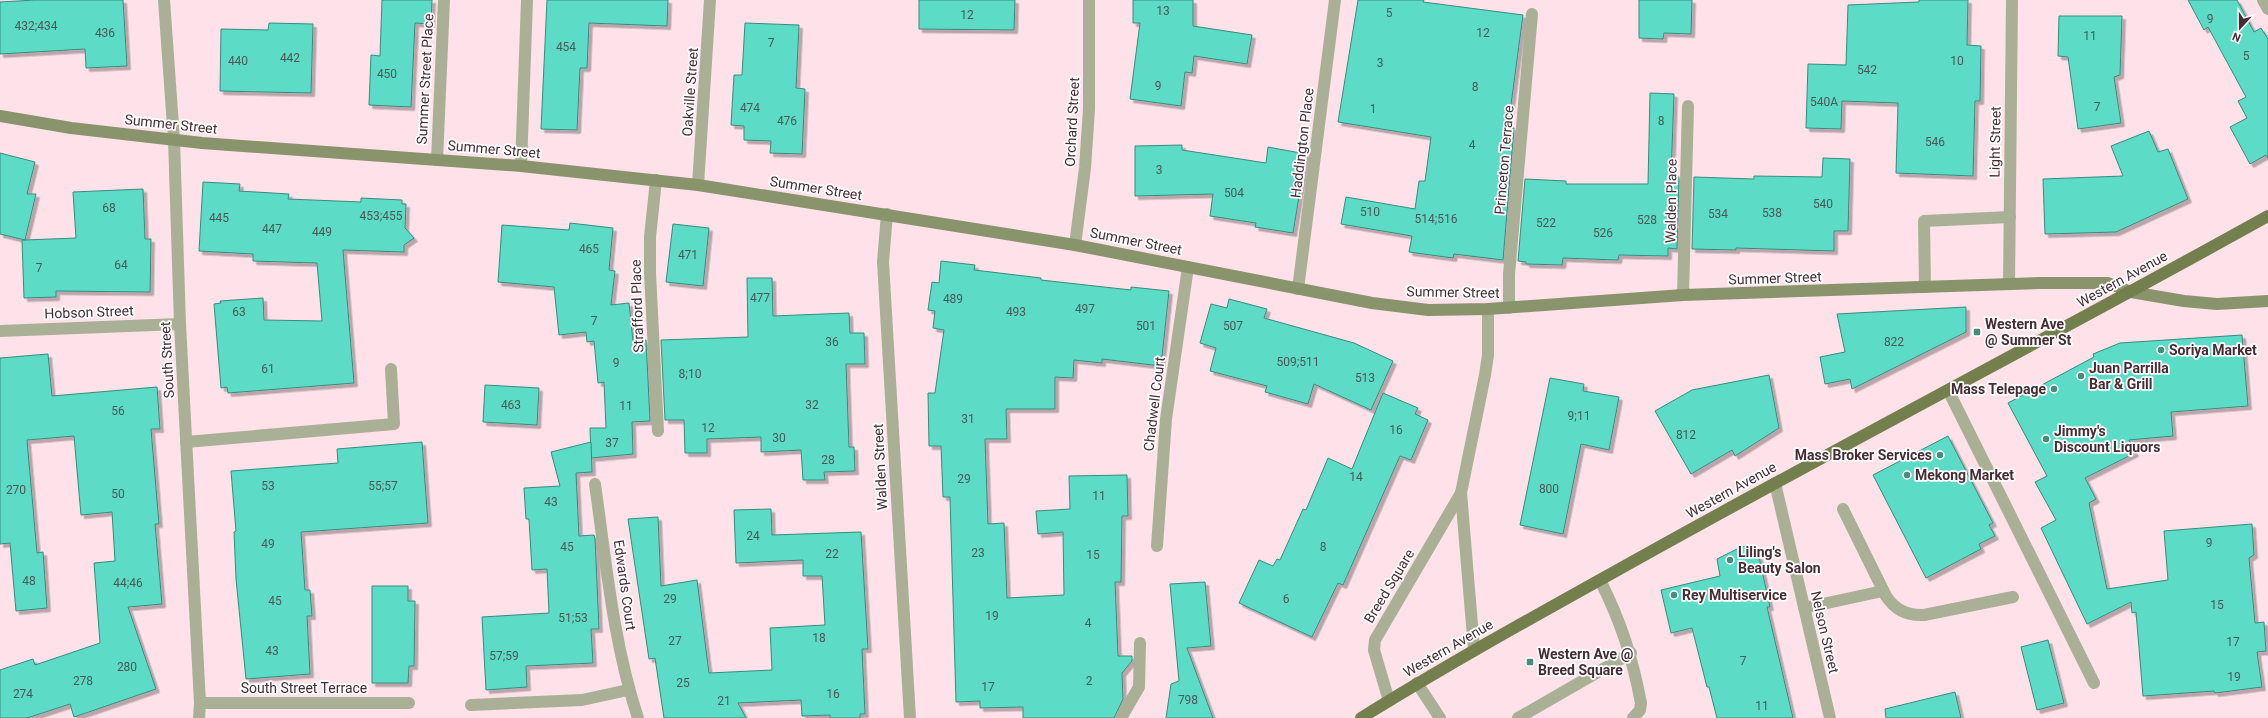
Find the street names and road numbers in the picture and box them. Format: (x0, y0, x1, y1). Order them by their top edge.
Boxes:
street label: Summer Street Place (414, 13, 436, 145)
street label: Oakville Street (679, 47, 701, 137)
street label: Orchard Street (1062, 76, 1082, 167)
street label: Haddington Place (1287, 87, 1317, 199)
street label: Princeton Terrace (1491, 105, 1517, 215)
street label: Light Street (1986, 106, 2004, 178)
street label: Summer Street (124, 111, 219, 137)
street label: Summer Street (447, 137, 542, 161)
street label: Walden Place (1662, 159, 1680, 243)
street label: Summer Street (769, 173, 864, 203)
street label: Summer Street (1089, 224, 1184, 258)
street label: Western Avenue (2074, 248, 2170, 310)
street label: Strafford Place (627, 259, 647, 353)
street label: Summer Street (1728, 268, 1822, 288)
street label: Summer Street (1406, 283, 1500, 301)
street label: Hobson Street (44, 302, 134, 322)
street label: South Street (157, 321, 177, 399)
street label: Chadwell Court (1140, 355, 1168, 452)
street label: Walden Street (870, 423, 890, 511)
street label: Western Avenue (1683, 459, 1779, 521)
street label: Edwards Court (611, 539, 639, 632)
street label: Breed Square (1361, 546, 1417, 626)
street label: Nelson Street (1808, 589, 1842, 675)
street label: Western Avenue (1400, 616, 1496, 680)
street label: South Street Terrace (241, 680, 367, 696)

